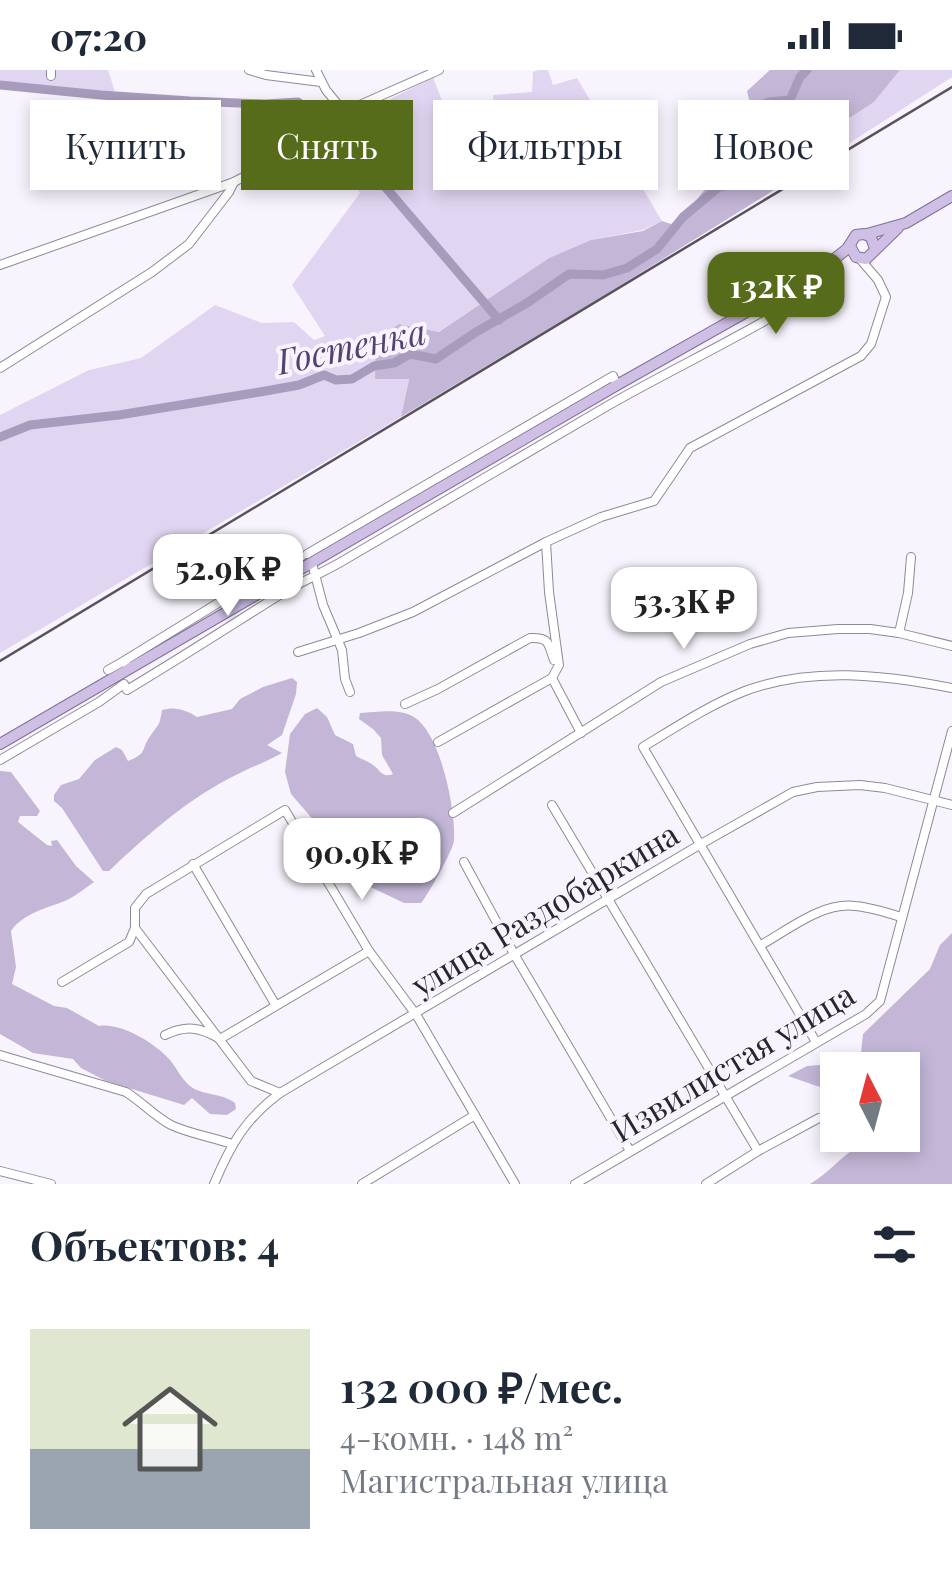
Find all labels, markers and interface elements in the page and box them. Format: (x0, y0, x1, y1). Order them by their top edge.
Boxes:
text: 07:20 (50, 10, 147, 61)
chip: Купить (30, 100, 221, 190)
chip: Снять (241, 100, 413, 190)
chip: Фильтры (433, 100, 658, 190)
chip: Новое (678, 100, 849, 190)
pin: 132K ₽ (695, 252, 857, 337)
text: 132K ₽ (729, 263, 823, 306)
water label: Гостенка (270, 306, 430, 384)
pin: 52.9K ₽ (136, 534, 320, 619)
text: 52.9K ₽ (175, 545, 281, 588)
pin: 53.3K ₽ (592, 567, 776, 652)
text: 53.3K ₽ (633, 578, 735, 621)
street label: улица Раздобаркина (402, 811, 686, 1005)
pin: 90.9K ₽ (270, 818, 454, 903)
text: 90.9K ₽ (305, 829, 419, 872)
street label: Извилистая улица (603, 971, 861, 1151)
north arrow (820, 1052, 920, 1152)
map controls (820, 1052, 920, 1152)
text: Объектов: 4 (30, 1216, 279, 1272)
icon: filters (867, 1217, 922, 1272)
text: 132 000 ₽/мес. (340, 1358, 623, 1414)
icon: home (110, 1369, 230, 1489)
text: 4-комн. · 148 m² (340, 1415, 573, 1458)
text: Магистральная улица (340, 1458, 668, 1501)

